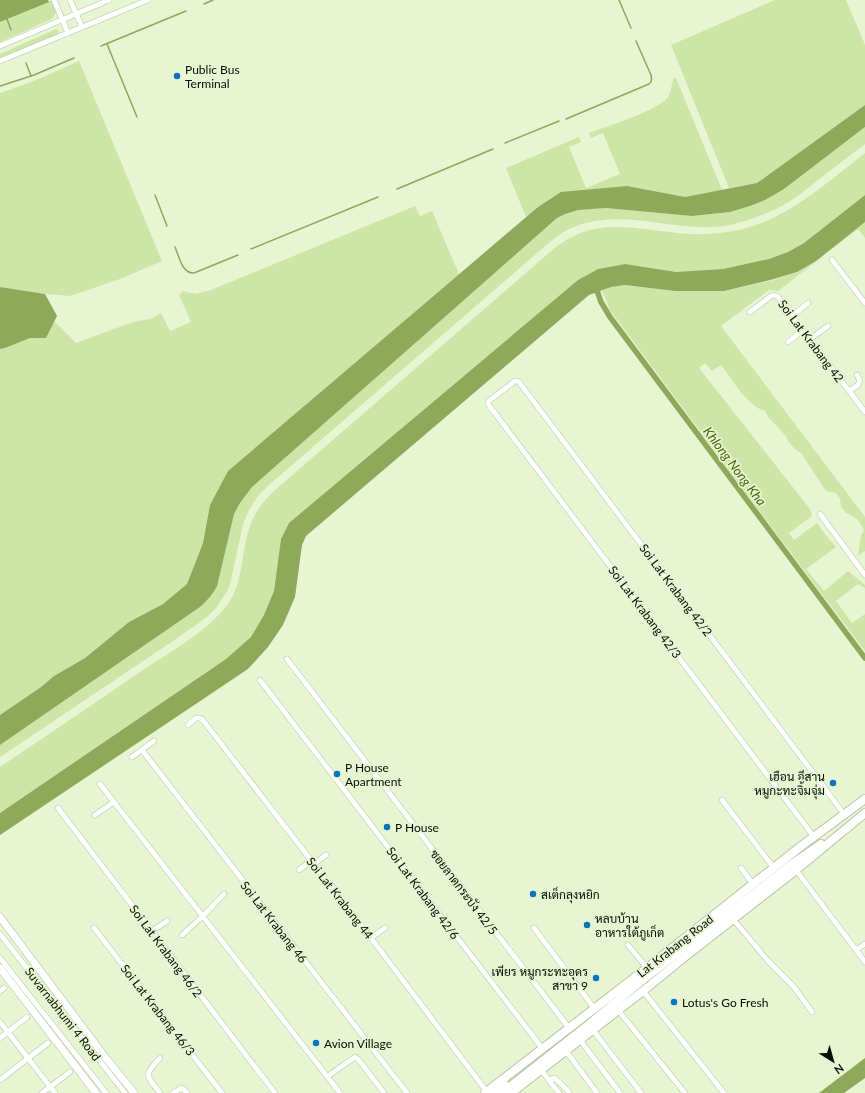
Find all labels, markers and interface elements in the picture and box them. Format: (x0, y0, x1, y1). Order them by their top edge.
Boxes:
place label: Public Bus Terminal (185, 62, 240, 91)
marker: Public Bus Terminal (172, 71, 182, 81)
street label: Soi Lat Krabang 42 (775, 297, 847, 385)
water label: Khlong Nong Kha (700, 423, 770, 509)
street label: Soi Lat Krabang 42/2 (636, 541, 716, 639)
street label: Soi Lat Krabang 42/3 (605, 563, 685, 661)
place label: P House Apartment (345, 760, 402, 789)
marker: P House Apartment (332, 769, 342, 779)
place label: เฮือน อีสาน หมูกะทะจิ้มจุ่ม (754, 769, 825, 800)
marker: เฮือน อีสาน หมูกะทะจิ้มจุ่ม (828, 778, 838, 788)
place label: P House (395, 820, 439, 835)
marker: P House (382, 822, 392, 832)
street label: Soi Lat Krabang 42/6 (383, 844, 463, 942)
street label: ซอยลาดกระบัง 42/5 (427, 846, 501, 938)
street label: Soi Lat Krabang 44 (303, 854, 377, 942)
street label: Soi Lat Krabang 46 (237, 878, 311, 966)
place label: สเต็กลุงหยิก (541, 886, 600, 904)
marker: สเต็กลุงหยิก (528, 889, 538, 899)
street label: Soi Lat Krabang 46/2 (126, 902, 206, 1000)
place label: หลบบ้าน อาหารใต้ภูเก็ต (595, 911, 664, 941)
street label: Lat Krabang Road (634, 911, 716, 981)
marker: หลบบ้าน อาหารใต้ภูเก็ต (582, 920, 592, 930)
street label: Soi Lat Krabang 46/3 (118, 961, 198, 1059)
street label: Suvarnabhumi 4 Road (22, 964, 104, 1064)
place label: เพียร หมูกระทะอุดร สาขา 9 (492, 964, 588, 993)
marker: เพียร หมูกระทะอุดร สาขา 9 (591, 973, 601, 983)
place label: Lotus's Go Fresh (682, 995, 768, 1010)
marker: Lotus's Go Fresh (669, 997, 679, 1007)
place label: Avion Village (324, 1036, 392, 1051)
marker: Avion Village (311, 1038, 321, 1048)
north arrow (813, 1041, 853, 1081)
text: N (832, 1062, 847, 1077)

